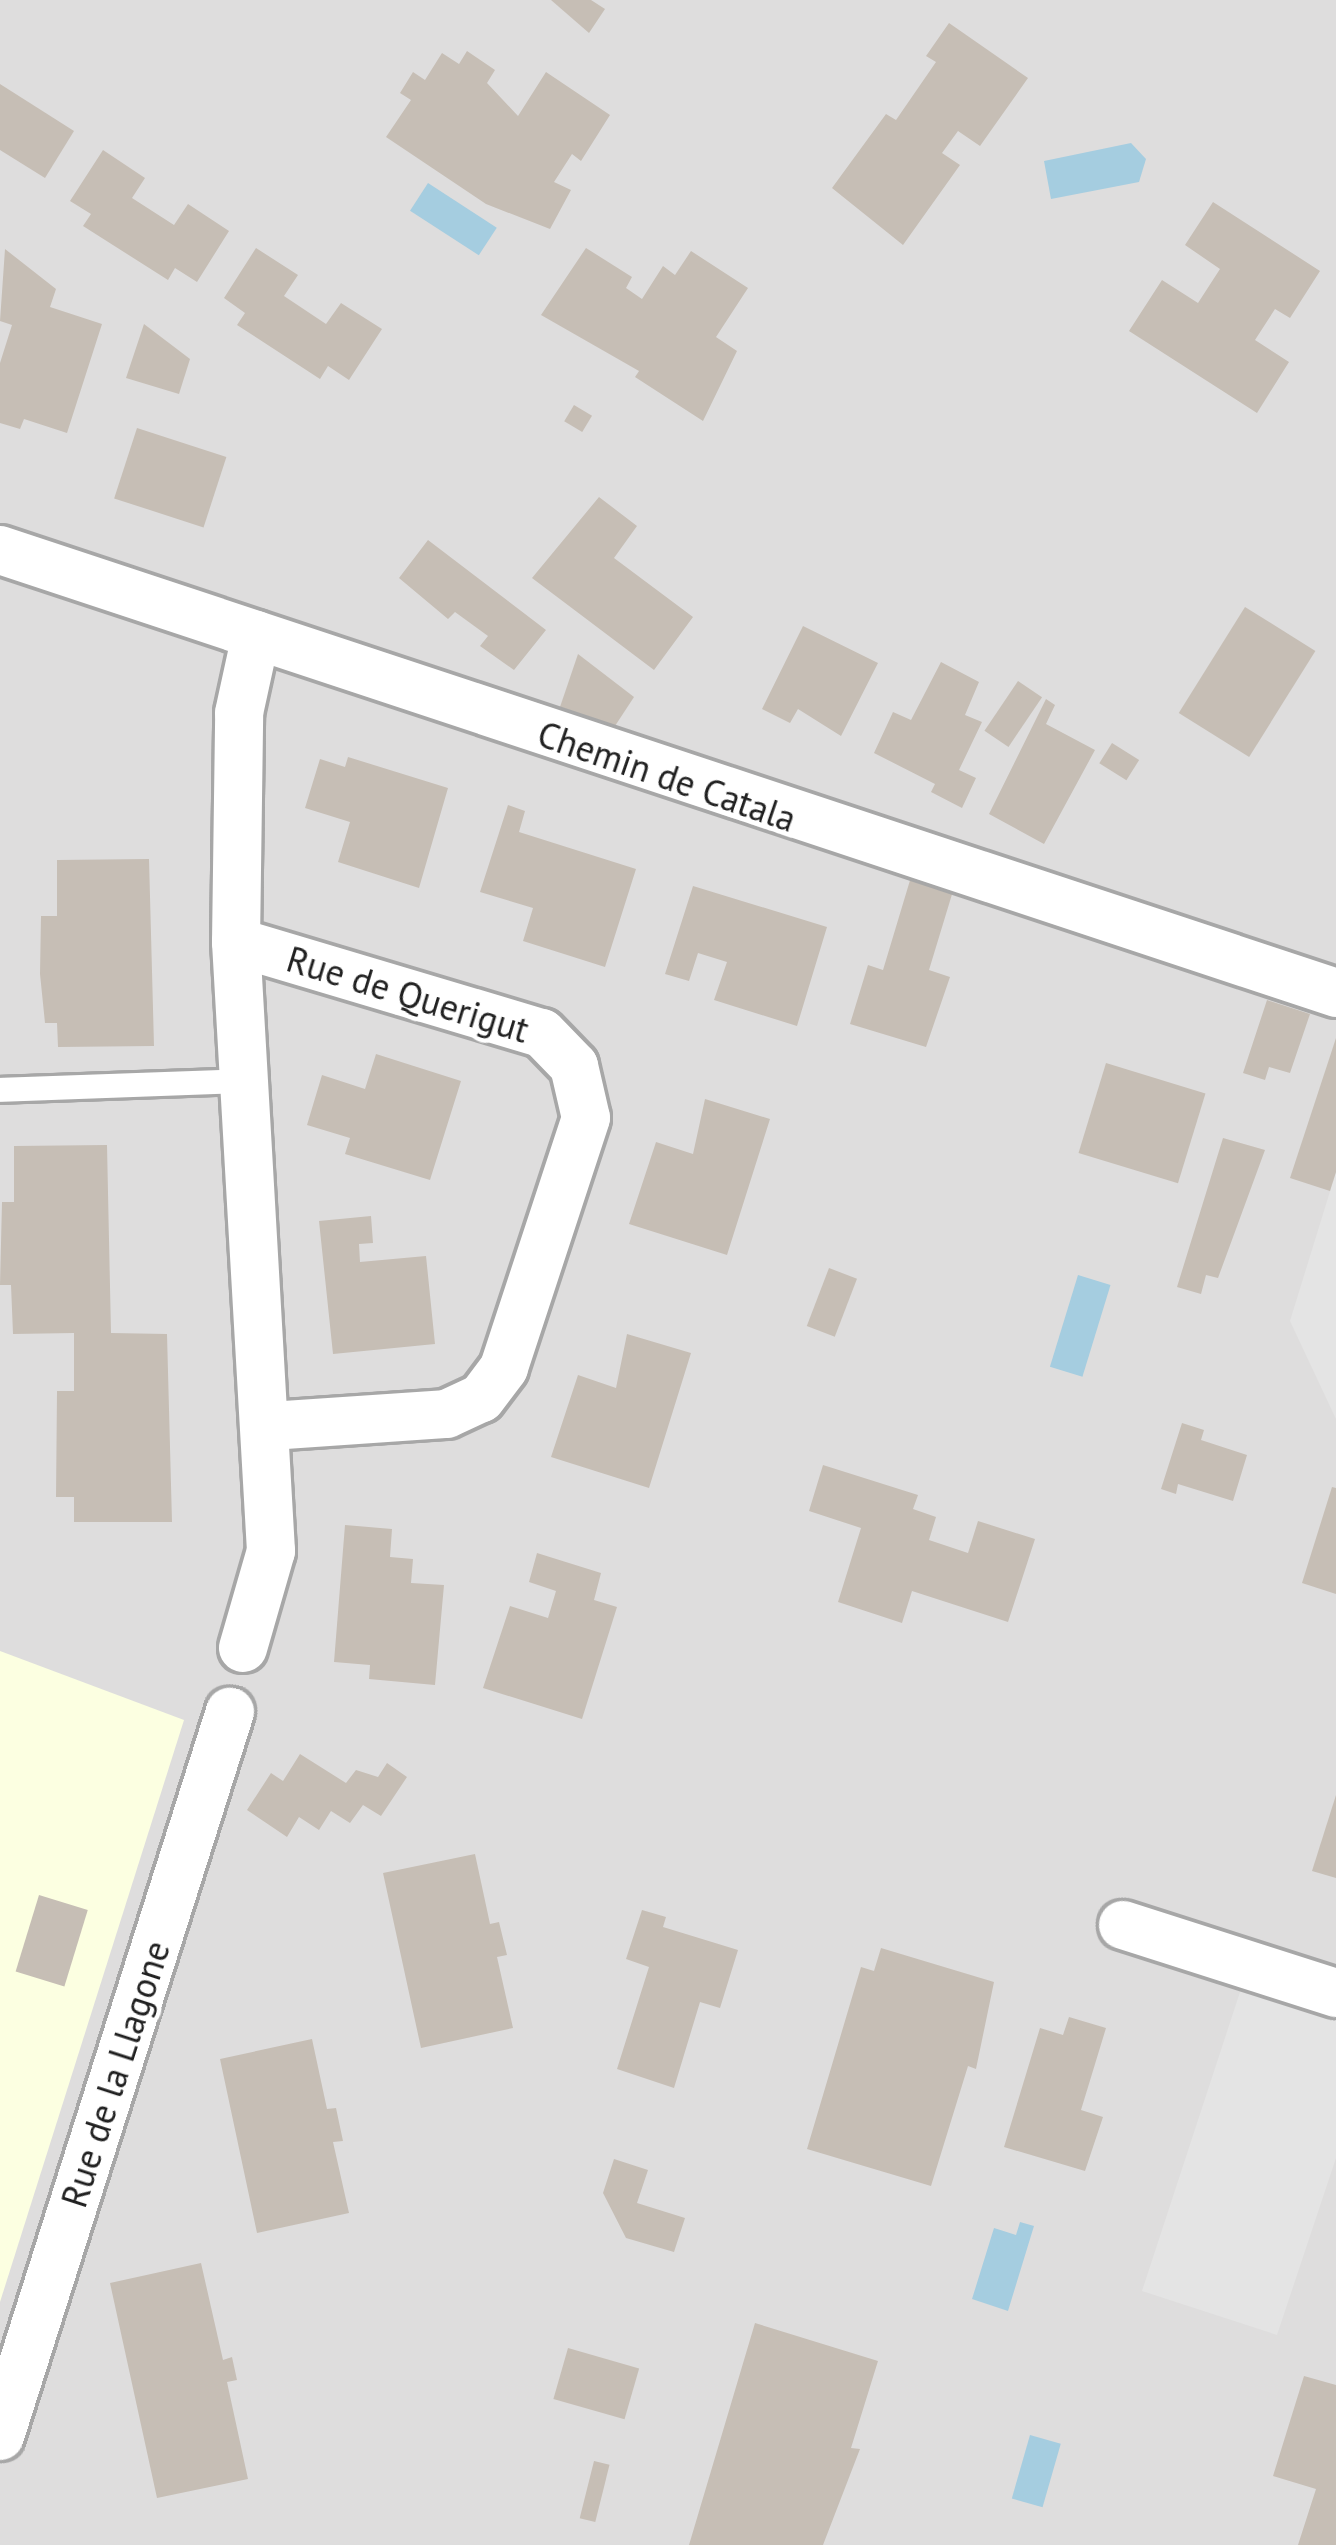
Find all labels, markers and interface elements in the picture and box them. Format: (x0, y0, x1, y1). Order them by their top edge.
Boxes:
street label: Chemin de Catala (532, 712, 802, 840)
street label: Rue de Querigut (282, 937, 534, 1051)
street label: Rue de la Llagone (52, 1936, 178, 2212)

